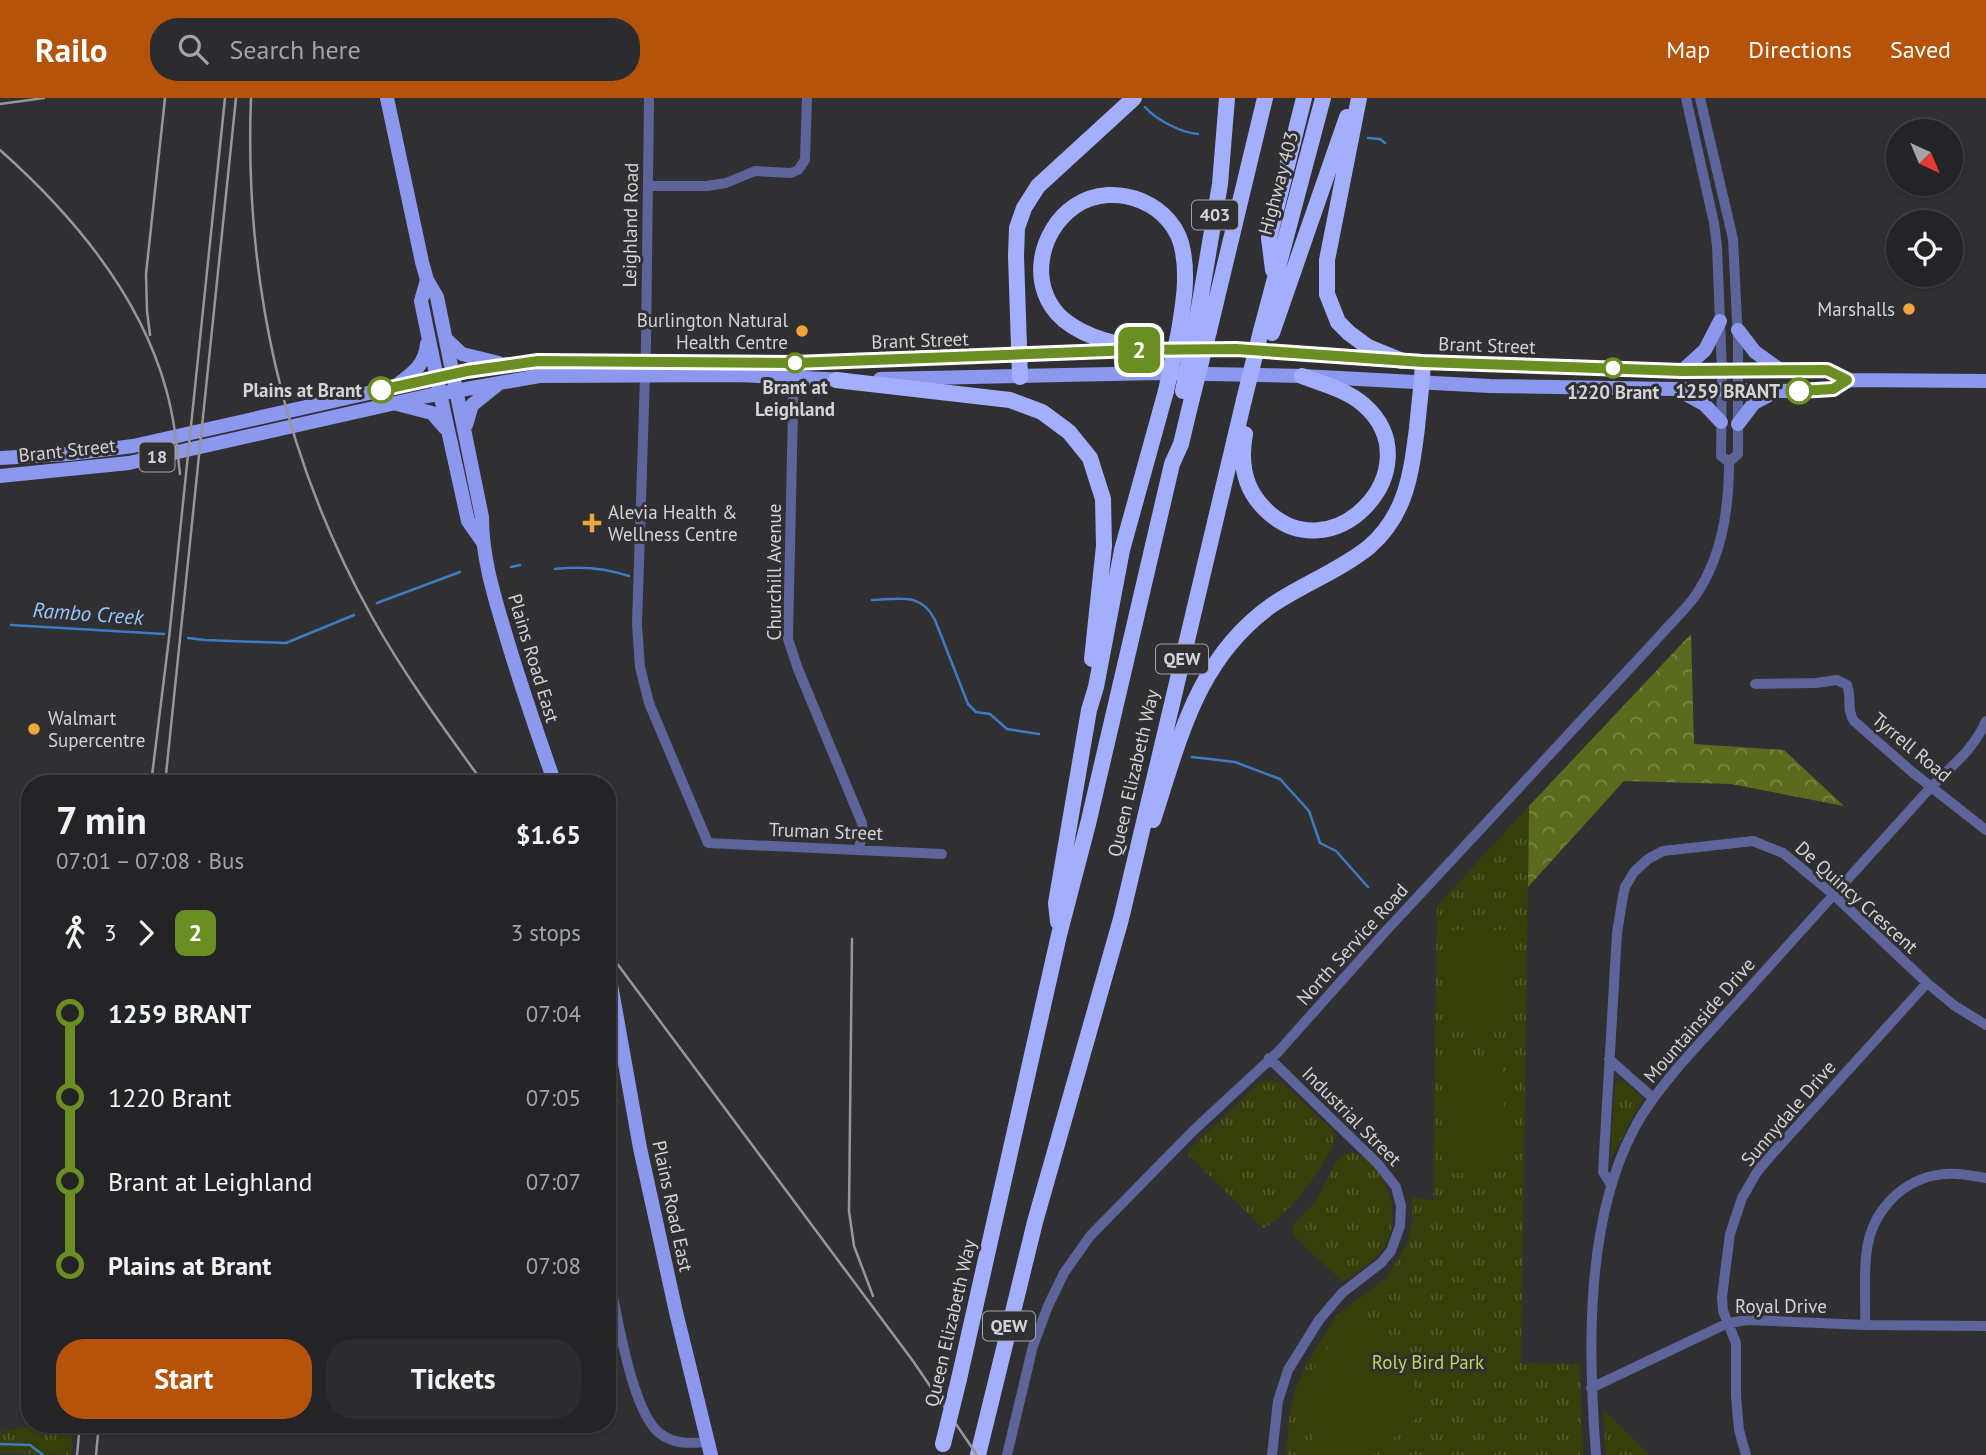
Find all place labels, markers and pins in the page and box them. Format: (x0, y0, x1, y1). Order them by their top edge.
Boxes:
place label: Marshalls (1817, 297, 1895, 321)
marker: Marshalls (1901, 301, 1917, 317)
place label: Burlington Natural Health Centre (637, 308, 788, 354)
marker: Burlington Natural Health Centre (794, 323, 810, 339)
marker: Brant at Leighland (785, 353, 805, 373)
marker: 1220 Brant (1603, 358, 1623, 378)
place label: Brant at Leighland (755, 375, 835, 421)
marker: Plains at Brant (368, 377, 394, 403)
place label: Plains at Brant (243, 378, 362, 402)
marker: 1259 BRANT (1786, 378, 1812, 404)
place label: 1259 BRANT (1675, 379, 1780, 403)
place label: 1220 Brant (1567, 380, 1659, 404)
place label: Alevia Health & Wellness Centre (608, 500, 738, 546)
marker: Alevia Health & Wellness Centre (582, 513, 602, 533)
place label: Walmart Supercentre (48, 706, 145, 752)
marker: Walmart Supercentre (26, 721, 42, 737)

